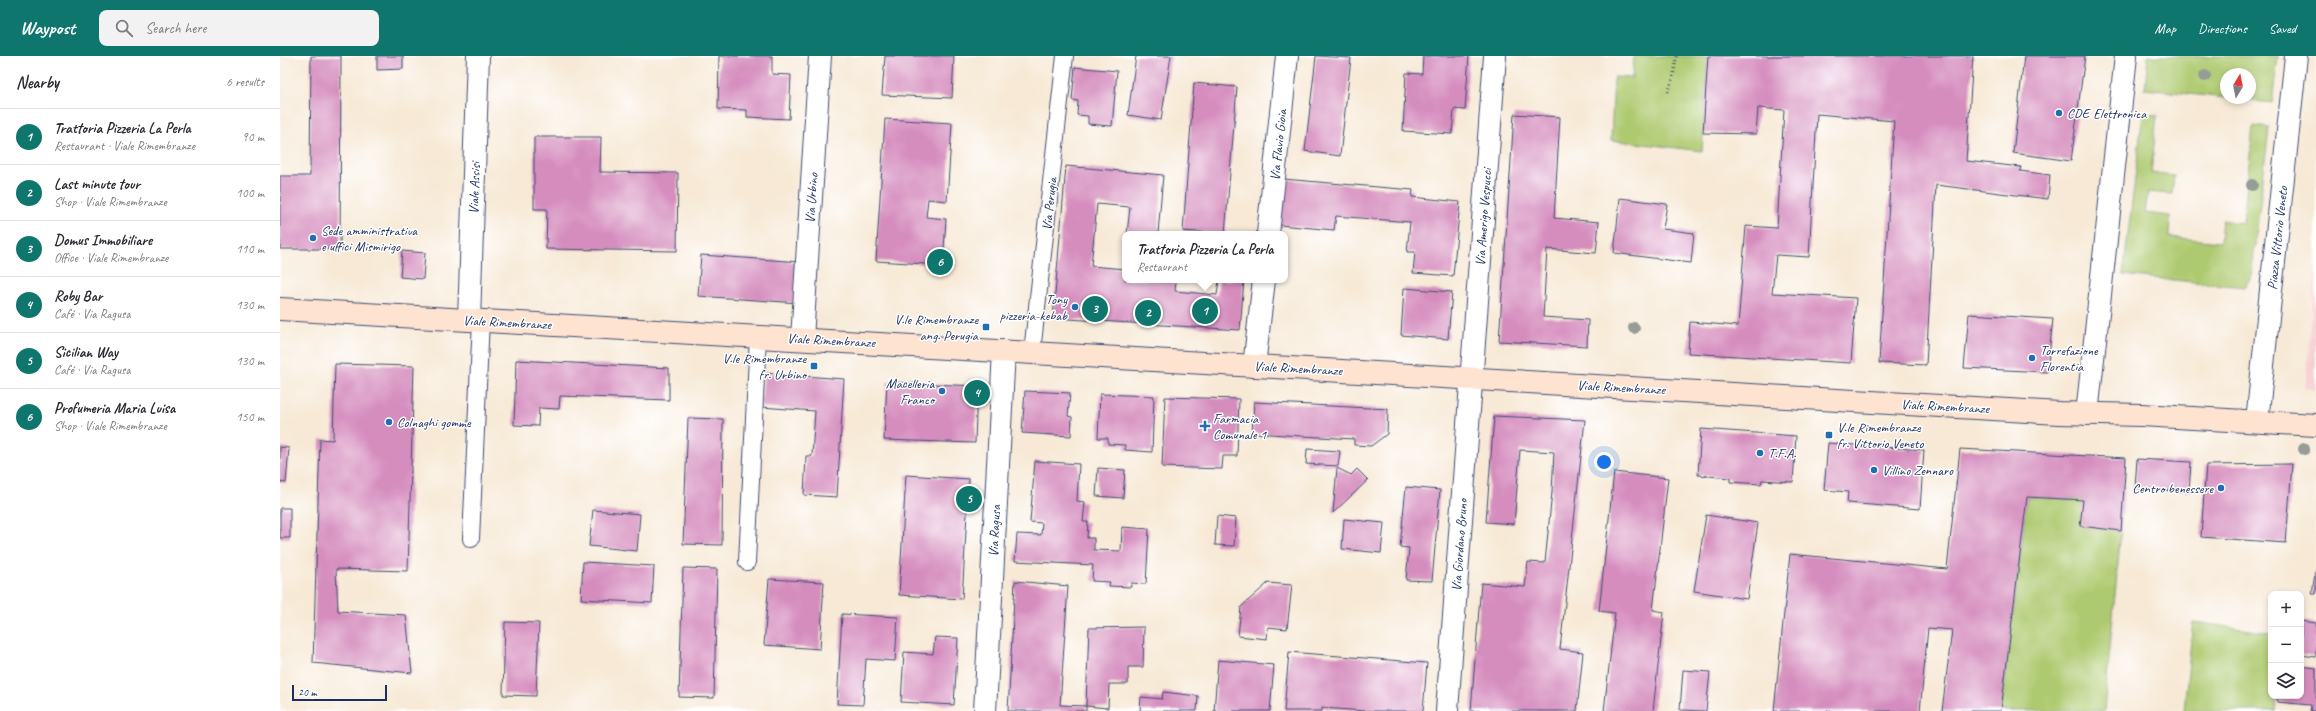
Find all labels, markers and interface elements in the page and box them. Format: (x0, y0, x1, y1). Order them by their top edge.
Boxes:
search box (99, 10, 379, 46)
text: Waypost (20, 16, 75, 40)
icon: search (113, 17, 135, 39)
text: Search here (145, 19, 206, 38)
text: Map (2155, 20, 2176, 37)
text: Directions (2198, 20, 2247, 37)
text: Saved (2269, 20, 2296, 37)
north arrow (2220, 68, 2256, 104)
text: Nearby (16, 72, 59, 93)
text: 6 results (226, 74, 264, 90)
place label: CDE Elettronica (2067, 105, 2147, 122)
street label: Via Flavio Gioia (1266, 107, 1291, 181)
marker: CDE Elettronica (2054, 108, 2064, 118)
text: Trattoria Pizzeria La Perla (54, 119, 191, 138)
text: 1 (26, 129, 32, 145)
text: 90 m (242, 129, 264, 145)
text: Restaurant · Viale Rimembranze (54, 138, 195, 154)
street label: Viale Assisi (465, 159, 484, 214)
street label: Via Amerigo Vespucci (1472, 165, 1496, 266)
street label: Via Urbino (801, 171, 822, 224)
text: Last minute tour (54, 175, 140, 194)
street label: Via Perugia (1038, 176, 1061, 231)
street label: Piazza Vittorio Veneto (2264, 184, 2291, 291)
text: 2 (26, 185, 32, 201)
text: 100 m (236, 185, 264, 201)
text: Shop · Viale Rimembranze (54, 194, 167, 210)
place label: Sede amministrativa e uffici Mismirigo (321, 222, 418, 255)
text: Domus Immobiliare (54, 231, 152, 250)
popup (1122, 231, 1288, 283)
marker: Sede amministrativa e uffici Mismirigo (308, 233, 318, 243)
text: Trattoria Pizzeria La Perla (1137, 240, 1273, 259)
text: 3 (26, 241, 32, 257)
text: 110 m (236, 241, 264, 257)
pin: 6 (927, 247, 953, 277)
text: Office · Viale Rimembranze (54, 250, 168, 266)
text: Restaurant (1137, 259, 1187, 275)
text: Roby Bar (54, 287, 102, 306)
place label: Tony pizzeria-kebab (1000, 291, 1068, 324)
pin: 3 (1082, 294, 1108, 324)
pin: 1 (1192, 296, 1218, 326)
text: 4 (26, 297, 32, 313)
text: 130 m (236, 297, 264, 313)
pin: 2 (1135, 298, 1161, 328)
marker: Tony pizzeria-kebab (1070, 302, 1080, 312)
text: Café · Via Ragusa (54, 306, 131, 322)
place label: V.le Rimembranze ang. Perugia (894, 311, 979, 344)
street label: Viale Rimembranze (463, 312, 553, 333)
marker: V.le Rimembranze ang. Perugia (981, 322, 991, 332)
street label: Viale Rimembranze (787, 330, 877, 351)
place label: Torrefazione Florentia (2040, 342, 2099, 375)
text: Sicilian Way (54, 343, 118, 362)
place label: V.le Rimembranze fr. Urbino (722, 350, 808, 383)
text: 5 (26, 353, 32, 369)
text: 130 m (236, 353, 264, 369)
marker: Torrefazione Florentia (2027, 353, 2037, 363)
street label: Viale Rimembranze (1254, 358, 1344, 379)
marker: V.le Rimembranze fr. Urbino (809, 361, 819, 371)
text: Café · Via Ragusa (54, 362, 131, 378)
place label: Macelleria Franco (886, 375, 936, 408)
street label: Viale Rimembranze (1577, 377, 1667, 398)
pin: 4 (964, 378, 990, 408)
marker: Macelleria Franco (937, 386, 947, 396)
street label: Viale Rimembranze (1901, 396, 1991, 417)
text: Profumeria Maria Luisa (54, 399, 175, 418)
text: 6 (26, 409, 32, 425)
text: 150 m (236, 409, 264, 425)
place label: Farmacia Comunale 1 (1213, 410, 1267, 443)
place label: Colnaghi gomme (397, 414, 472, 431)
marker: Colnaghi gomme (384, 417, 394, 427)
text: Shop · Viale Rimembranze (54, 418, 167, 434)
place label: V.le Rimembranze fr. Vittorio Veneto (1837, 419, 1924, 452)
marker: Farmacia Comunale 1 (1200, 421, 1210, 431)
marker: V.le Rimembranze fr. Vittorio Veneto (1824, 430, 1834, 440)
place label: T.F.A. (1768, 445, 1796, 462)
marker: T.F.A. (1755, 448, 1765, 458)
your location (1594, 452, 1614, 472)
place label: Villino Zennaro (1882, 462, 1954, 479)
marker: Villino Zennaro (1869, 465, 1879, 475)
place label: Centro benessere (2132, 480, 2214, 497)
marker: Centro benessere (2216, 483, 2226, 493)
pin: 5 (956, 484, 982, 514)
street label: Via Giordano Bruno (1448, 496, 1471, 592)
street label: Via Ragusa (985, 503, 1004, 557)
map controls (2268, 591, 2304, 699)
button: + (2268, 591, 2304, 627)
button: − (2268, 627, 2304, 663)
button: layers (2268, 663, 2304, 699)
scale bar (292, 683, 387, 702)
text: 20 m (298, 685, 317, 699)

